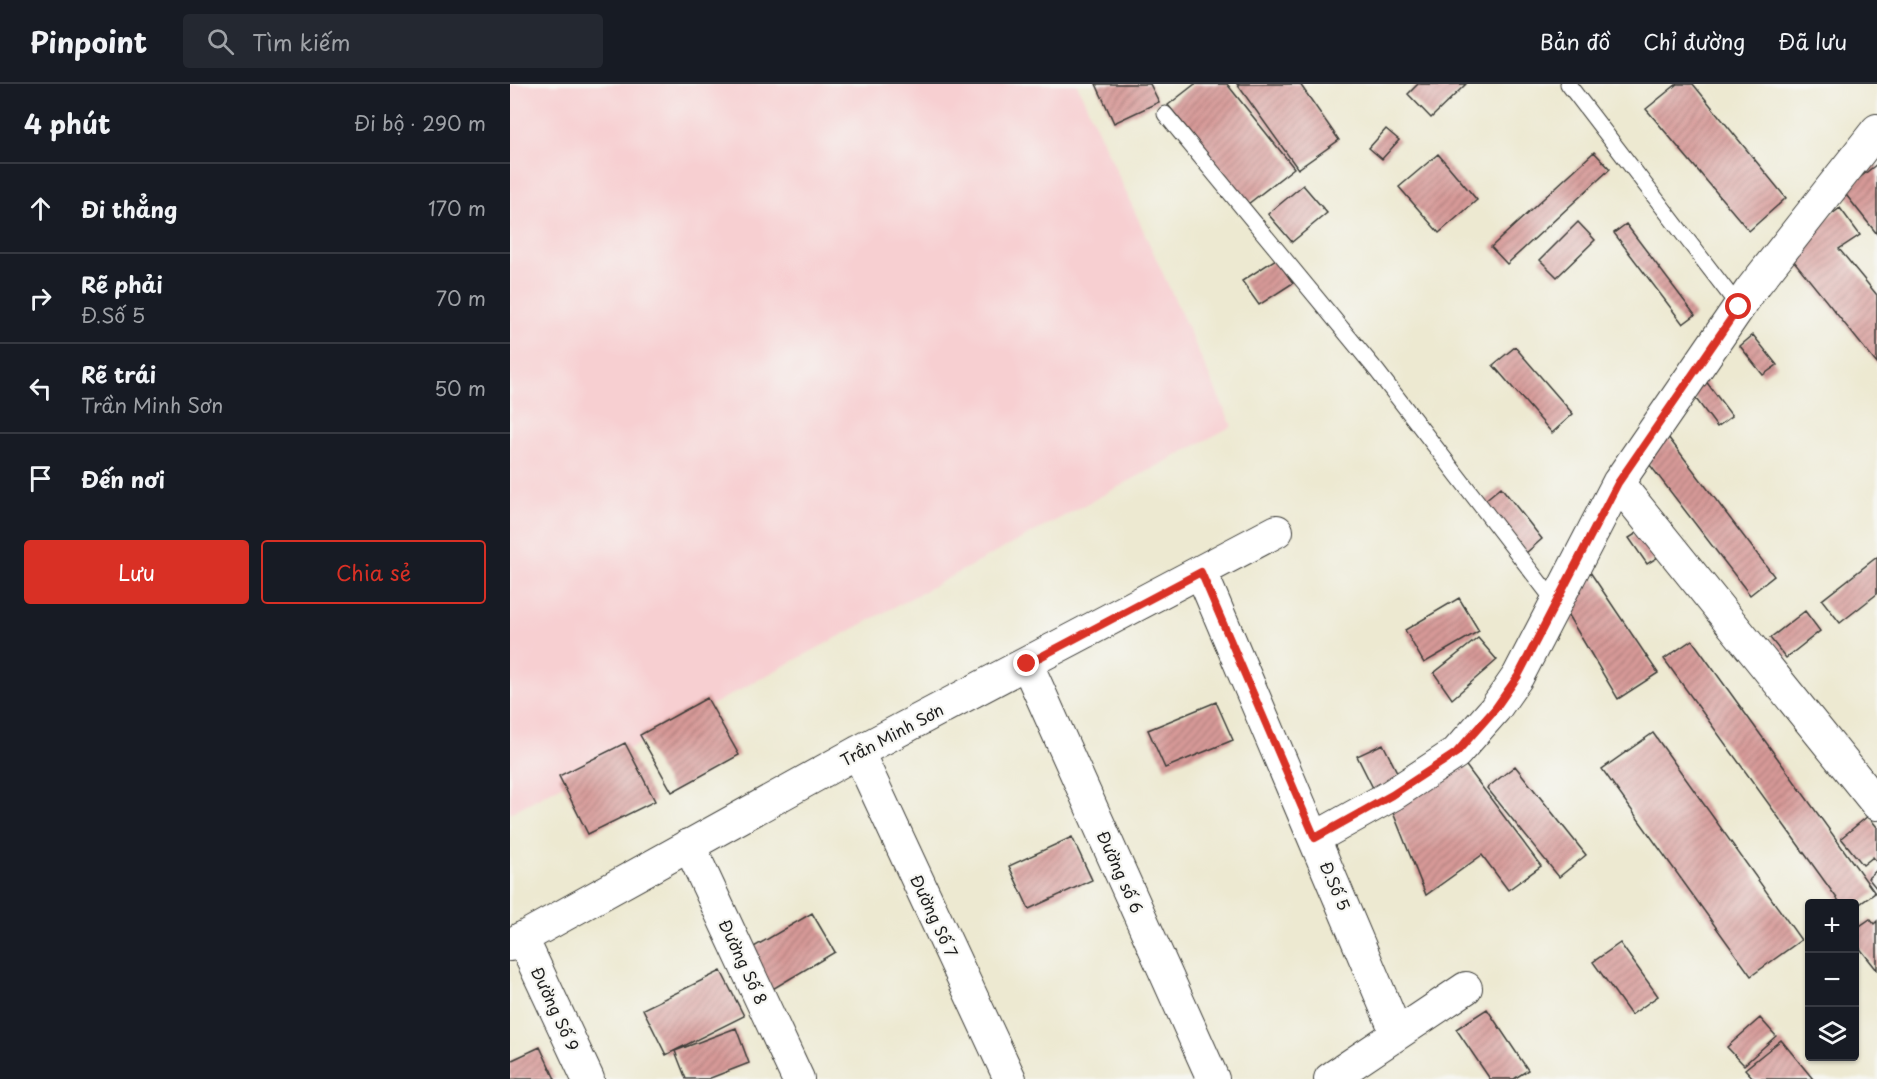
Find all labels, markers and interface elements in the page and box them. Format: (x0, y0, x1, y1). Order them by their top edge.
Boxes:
search box (183, 14, 603, 68)
text: Pinpoint (30, 20, 147, 63)
icon: search (204, 25, 237, 58)
text: Tìm kiếm (252, 25, 351, 58)
text: Bản đồ (1540, 25, 1610, 57)
text: Chỉ đường (1643, 25, 1745, 57)
text: Đã lưu (1778, 25, 1847, 57)
text: 4 phút (24, 104, 110, 143)
text: Đi bộ · 290 m (354, 108, 486, 138)
icon: ahead (24, 192, 57, 225)
text: Đi thẳng (81, 192, 177, 225)
text: 170 m (428, 193, 486, 223)
text: Rẽ phải (81, 267, 163, 300)
icon: right (24, 282, 57, 315)
text: 70 m (436, 283, 486, 313)
route start (1725, 293, 1751, 319)
text: Đ.Số 5 (81, 300, 145, 330)
text: Rẽ trái (81, 357, 156, 390)
icon: left (24, 372, 57, 405)
text: 50 m (434, 373, 486, 403)
text: Trần Minh Sơn (81, 390, 223, 420)
icon: arrive (24, 462, 57, 495)
text: Đến nơi (81, 462, 165, 495)
button: Lưu (24, 540, 249, 604)
button: Chia sẻ (261, 540, 486, 604)
route end (1013, 650, 1039, 676)
street label: Trần Minh Sơn (836, 697, 947, 771)
street label: Đường số 6 (1092, 826, 1150, 917)
street label: Đ.Số 5 (1315, 857, 1357, 914)
street label: Đường Số 7 (905, 870, 965, 961)
map controls (1805, 899, 1859, 1061)
button: + (1805, 899, 1859, 953)
street label: Đường Số 8 (714, 915, 774, 1008)
button: − (1805, 953, 1859, 1007)
street label: Đường Số 9 (526, 962, 586, 1055)
button: layers (1805, 1007, 1859, 1061)

